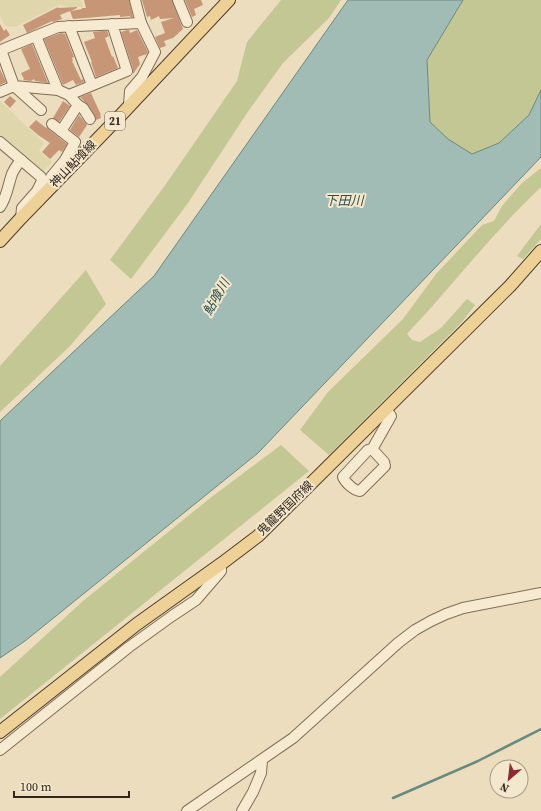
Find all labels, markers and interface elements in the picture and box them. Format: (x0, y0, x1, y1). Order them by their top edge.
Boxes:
road number: 21 (105, 112, 125, 130)
street label: 神山鮎喰線 (46, 137, 100, 191)
water label: 下田川 (324, 192, 365, 209)
water label: 鮎喰川 (199, 274, 234, 318)
street label: 鬼籠野国府線 (254, 477, 316, 539)
north arrow (489, 759, 529, 799)
scale bar (14, 773, 129, 799)
text: 100 m (20, 779, 52, 795)
text: N (497, 779, 512, 796)

